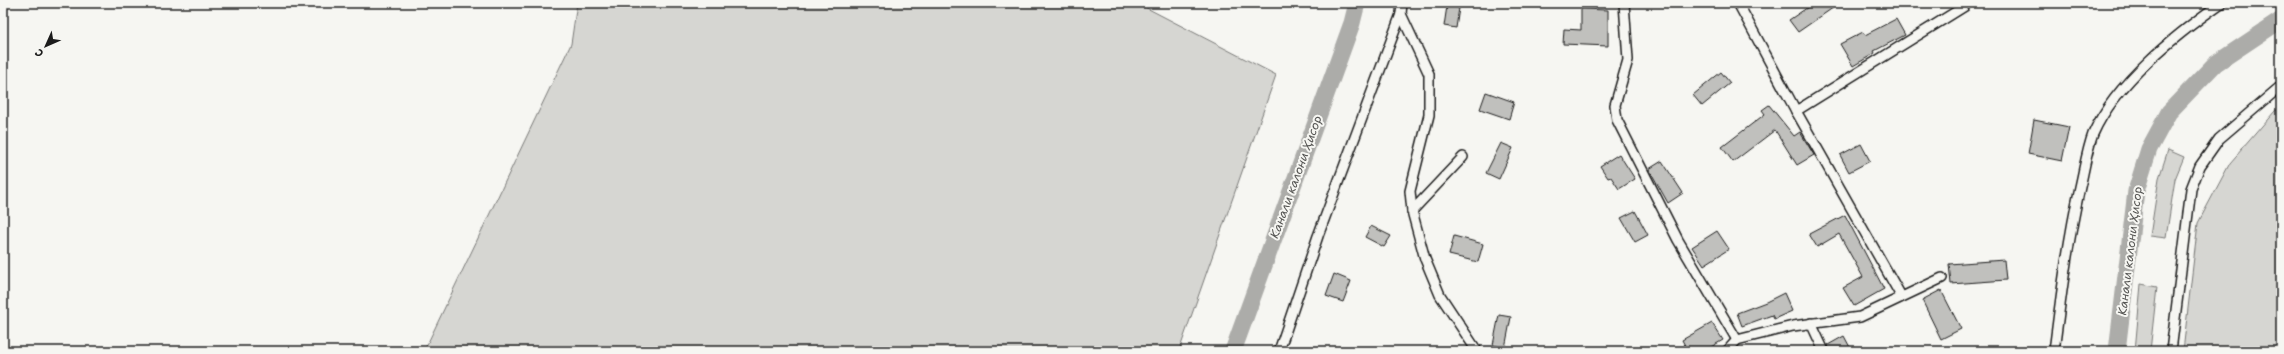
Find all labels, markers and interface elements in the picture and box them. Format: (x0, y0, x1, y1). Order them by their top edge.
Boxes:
north arrow (26, 26, 66, 66)
text: С (31, 45, 47, 60)
water label: Канали калони Ҳисор (1266, 113, 1326, 241)
water label: Канали калони Ҳисор (2114, 185, 2146, 316)

